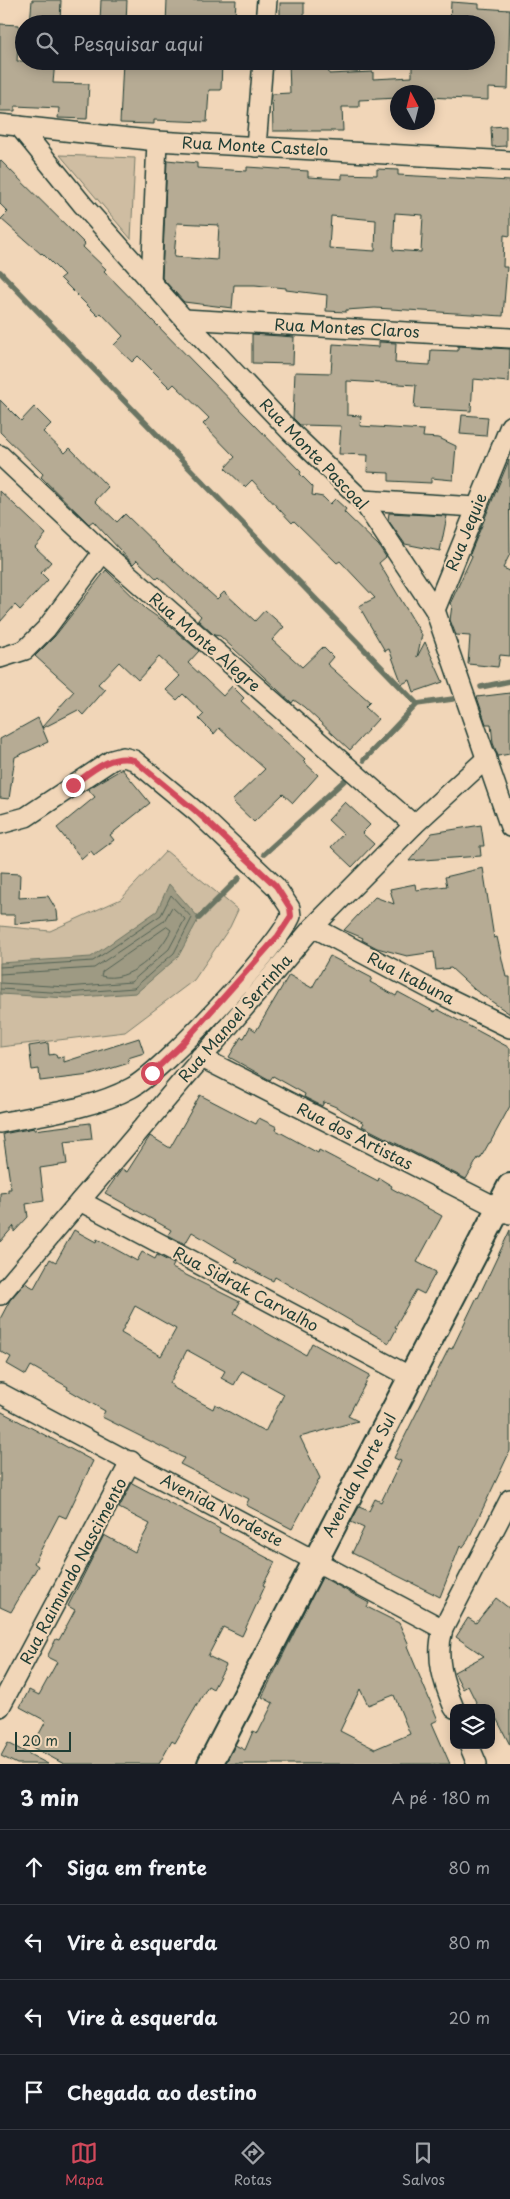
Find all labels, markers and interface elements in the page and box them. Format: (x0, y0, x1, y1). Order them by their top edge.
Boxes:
search box (15, 15, 495, 70)
icon: search (33, 29, 61, 57)
text: Pesquisar aqui (73, 29, 203, 57)
north arrow (390, 85, 435, 130)
street label: Rua Monte Castelo (181, 129, 329, 161)
street label: Rua Montes Claros (274, 311, 420, 343)
street label: Rua Monte Pascoal (255, 392, 375, 515)
street label: Rua Jequie (438, 489, 492, 574)
street label: Rua Monte Alegre (145, 586, 267, 696)
route end (62, 774, 85, 797)
street label: Rua Itabuna (364, 945, 459, 1009)
street label: Rua Manoel Serrinha (172, 948, 297, 1087)
route start (141, 1062, 164, 1085)
street label: Rua dos Artistas (293, 1096, 418, 1175)
street label: Rua Sidrak Carvalho (169, 1240, 324, 1337)
street label: Avenida Norte Sul (315, 1408, 401, 1541)
street label: Avenida Nordeste (157, 1467, 288, 1552)
street label: Rua Raimundo Nascimento (13, 1473, 132, 1668)
map controls (450, 1704, 495, 1749)
button: layers (450, 1704, 495, 1749)
scale bar (15, 1729, 71, 1752)
text: 20 m (22, 1730, 58, 1751)
text: 3 min (20, 1781, 79, 1813)
text: A pé · 180 m (392, 1785, 490, 1809)
icon: ahead (20, 1853, 48, 1881)
text: Siga em frente (67, 1853, 207, 1881)
text: 80 m (448, 1855, 490, 1879)
icon: left (20, 1928, 48, 1956)
text: Vire à esquerda (67, 1928, 218, 1956)
text: 80 m (448, 1930, 490, 1954)
icon: left (20, 2003, 48, 2031)
text: Vire à esquerda (67, 2003, 218, 2031)
text: 20 m (449, 2005, 490, 2029)
icon: arrive (20, 2078, 48, 2106)
text: Chegada ao destino (67, 2078, 257, 2106)
tab: Mapa (65, 2139, 104, 2190)
tab: Rotas (234, 2139, 272, 2190)
tab: Salvos (402, 2139, 445, 2190)

